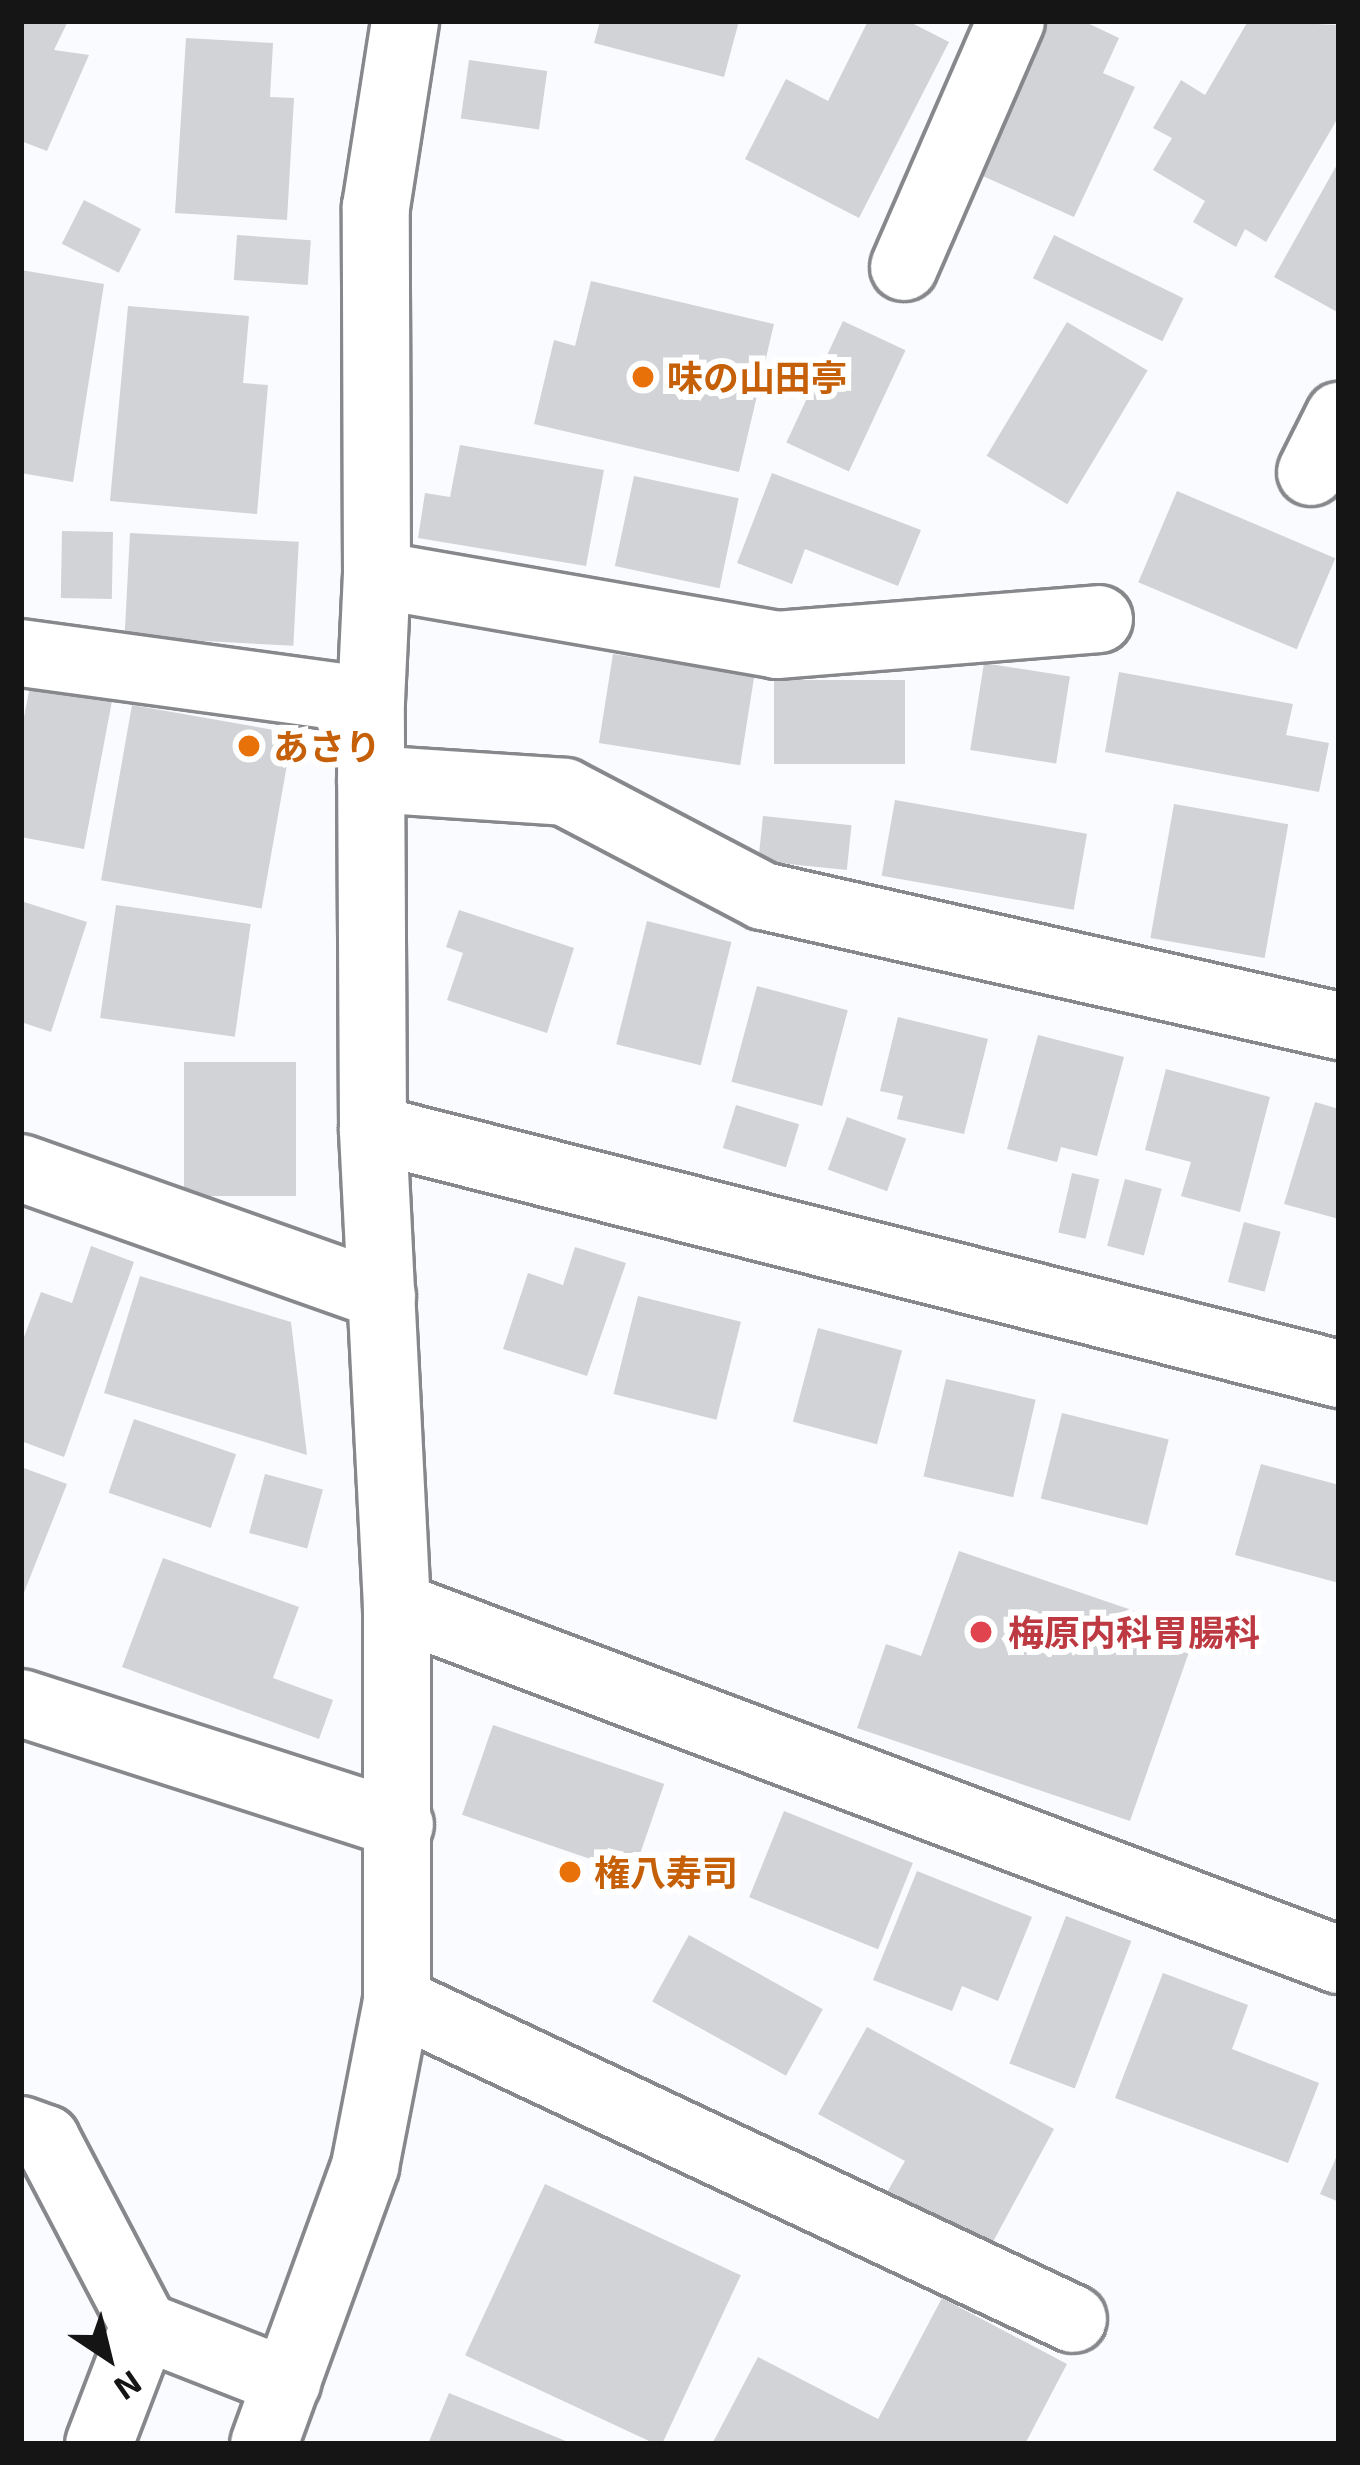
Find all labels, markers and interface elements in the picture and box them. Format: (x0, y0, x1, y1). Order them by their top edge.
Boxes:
place label: 味の山田亭 (667, 355, 847, 399)
marker: 味の山田亭 (630, 364, 656, 390)
place label: あさり (273, 724, 381, 768)
marker: あさり (236, 733, 262, 759)
place label: 梅原内科胃腸科 (1008, 1610, 1260, 1654)
marker: 梅原内科胃腸科 (965, 1616, 997, 1648)
place label: 権八寿司 (594, 1850, 738, 1894)
marker: 権八寿司 (557, 1859, 583, 1885)
north arrow (48, 2297, 168, 2417)
text: N (107, 2363, 150, 2410)

